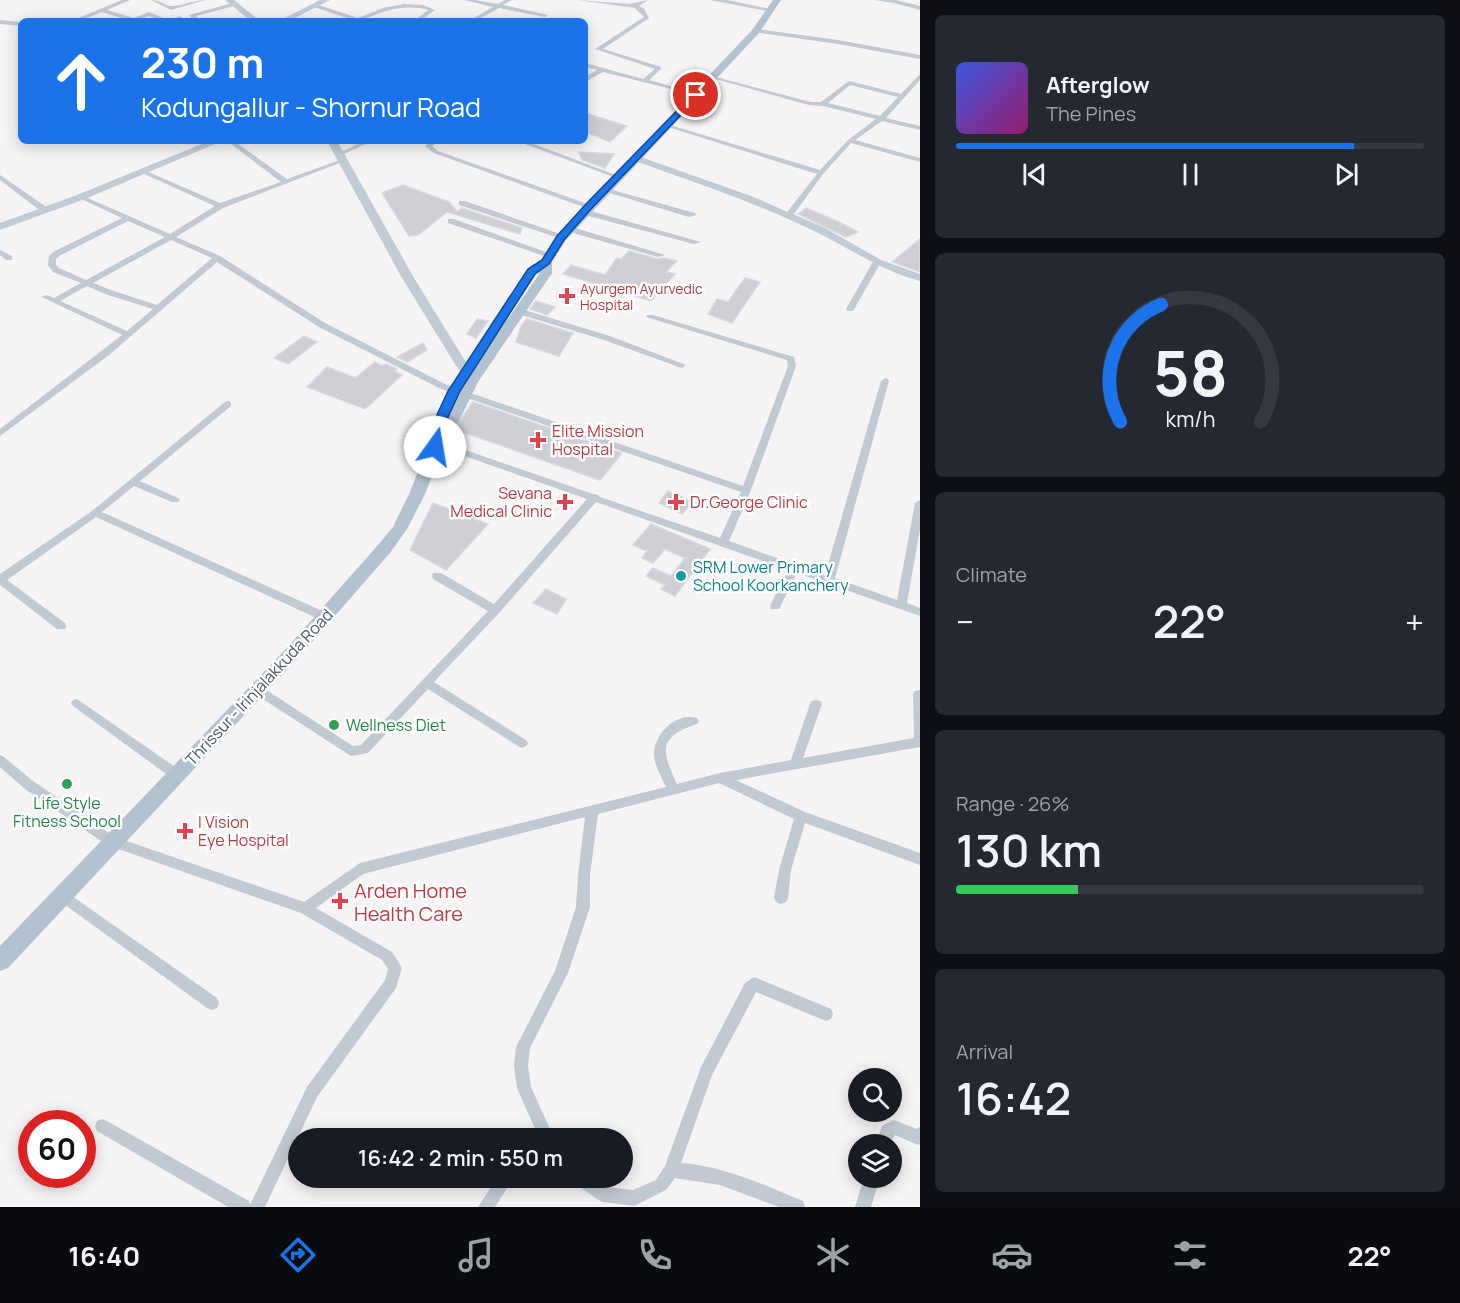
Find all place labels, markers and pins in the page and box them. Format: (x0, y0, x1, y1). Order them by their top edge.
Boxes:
pin (670, 69, 721, 120)
place label: Ayurgem Ayurvedic Hospital (580, 279, 703, 314)
marker: Ayurgem Ayurvedic Hospital (558, 287, 576, 305)
place label: Elite Mission Hospital (552, 420, 644, 460)
marker: Elite Mission Hospital (529, 431, 547, 449)
place label: Sevana Medical Clinic (450, 482, 552, 522)
place label: Dr.George Clinic (690, 491, 808, 513)
marker: Sevana Medical Clinic (556, 493, 574, 511)
marker: Dr.George Clinic (667, 493, 685, 511)
place label: SRM Lower Primary School Koorkanchery (693, 556, 849, 596)
marker: SRM Lower Primary School Koorkanchery (674, 569, 688, 583)
place label: Wellness Diet (346, 714, 446, 736)
marker: Wellness Diet (327, 718, 341, 732)
marker: Life Style Fitness School (60, 777, 74, 791)
place label: Life Style Fitness School (13, 792, 121, 832)
place label: I Vision Eye Hospital (198, 811, 289, 851)
marker: I Vision Eye Hospital (176, 822, 194, 840)
place label: Arden Home Health Care (354, 877, 467, 927)
marker: Arden Home Health Care (331, 892, 349, 910)

